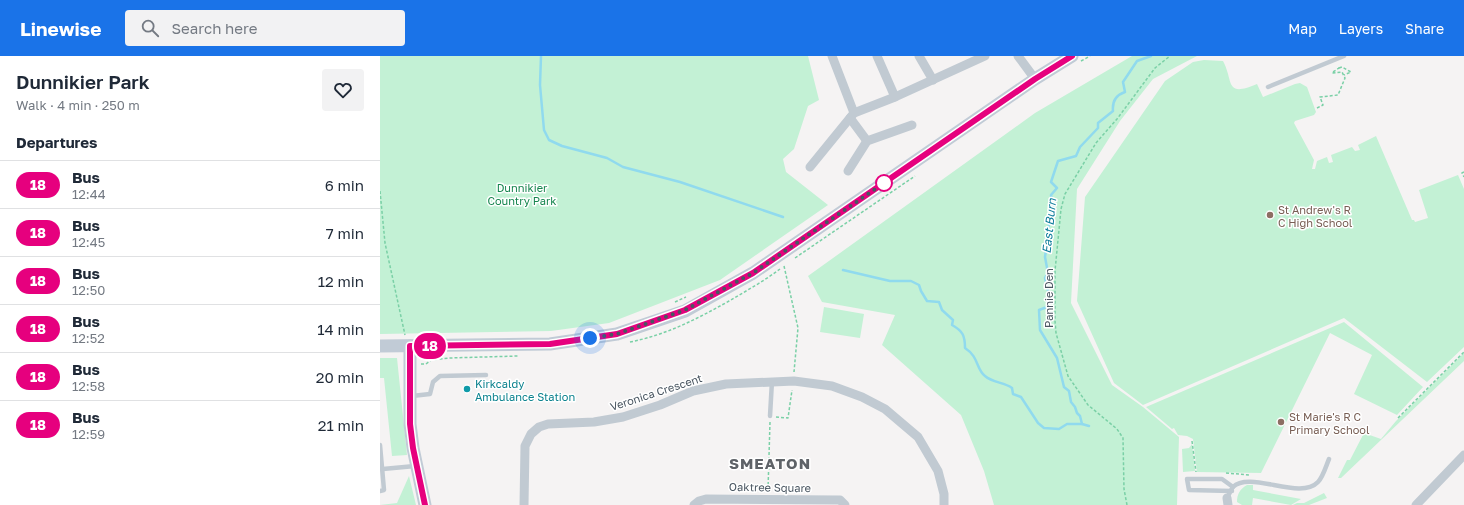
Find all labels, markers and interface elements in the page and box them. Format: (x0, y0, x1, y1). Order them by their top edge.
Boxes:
search box (125, 10, 405, 46)
text: Linewise (20, 17, 101, 40)
icon: search (139, 17, 161, 39)
text: Search here (171, 19, 257, 37)
text: Map (1288, 20, 1317, 37)
text: Layers (1339, 20, 1383, 37)
text: Share (1405, 20, 1444, 37)
button: heart (322, 69, 364, 111)
text: Dunnikier Park (16, 70, 150, 93)
text: Walk · 4 min · 250 m (16, 97, 140, 113)
text: Departures (16, 133, 97, 151)
text: Bus (72, 168, 100, 186)
unlabelled marker (875, 174, 893, 192)
text: 18 (30, 176, 46, 193)
text: 6 min (325, 176, 364, 194)
park label: Dunnikier Country Park (487, 181, 557, 207)
text: 12:44 (72, 186, 106, 202)
water label: East Burn (1039, 197, 1059, 254)
place label: St Andrew's R C High School (1278, 203, 1353, 229)
marker: St Andrew's R C High School (1265, 210, 1275, 220)
text: Bus (72, 216, 100, 234)
text: 18 (30, 224, 46, 241)
text: 7 min (326, 224, 364, 242)
text: 12:45 (72, 234, 105, 250)
text: Bus (72, 264, 100, 282)
street label: Pannie Den (1042, 268, 1055, 328)
text: 18 (30, 272, 46, 289)
text: 12 min (318, 272, 364, 290)
text: 12:50 (72, 282, 105, 298)
text: Bus (72, 312, 100, 330)
text: 18 (30, 320, 46, 337)
text: 14 min (317, 320, 364, 338)
your location (580, 328, 600, 348)
text: 12:52 (72, 330, 105, 346)
line badge: 18 (412, 333, 448, 359)
text: 18 (422, 337, 438, 354)
text: Bus (72, 360, 100, 378)
text: 18 (30, 368, 46, 385)
text: 20 min (316, 368, 364, 386)
street label: Veronica Crescent (608, 371, 704, 413)
place label: Kirkcaldy Ambulance Station (475, 377, 575, 403)
text: 12:58 (72, 378, 105, 394)
marker: Kirkcaldy Ambulance Station (462, 384, 472, 394)
text: Bus (72, 408, 100, 426)
place label: St Marie's R C Primary School (1289, 410, 1370, 436)
text: 18 (30, 416, 46, 433)
text: 21 min (318, 416, 364, 434)
marker: St Marie's R C Primary School (1276, 417, 1286, 427)
text: 12:59 (72, 426, 105, 442)
district label: SMEATON (729, 454, 811, 472)
street label: Oaktree Square (729, 480, 811, 494)

